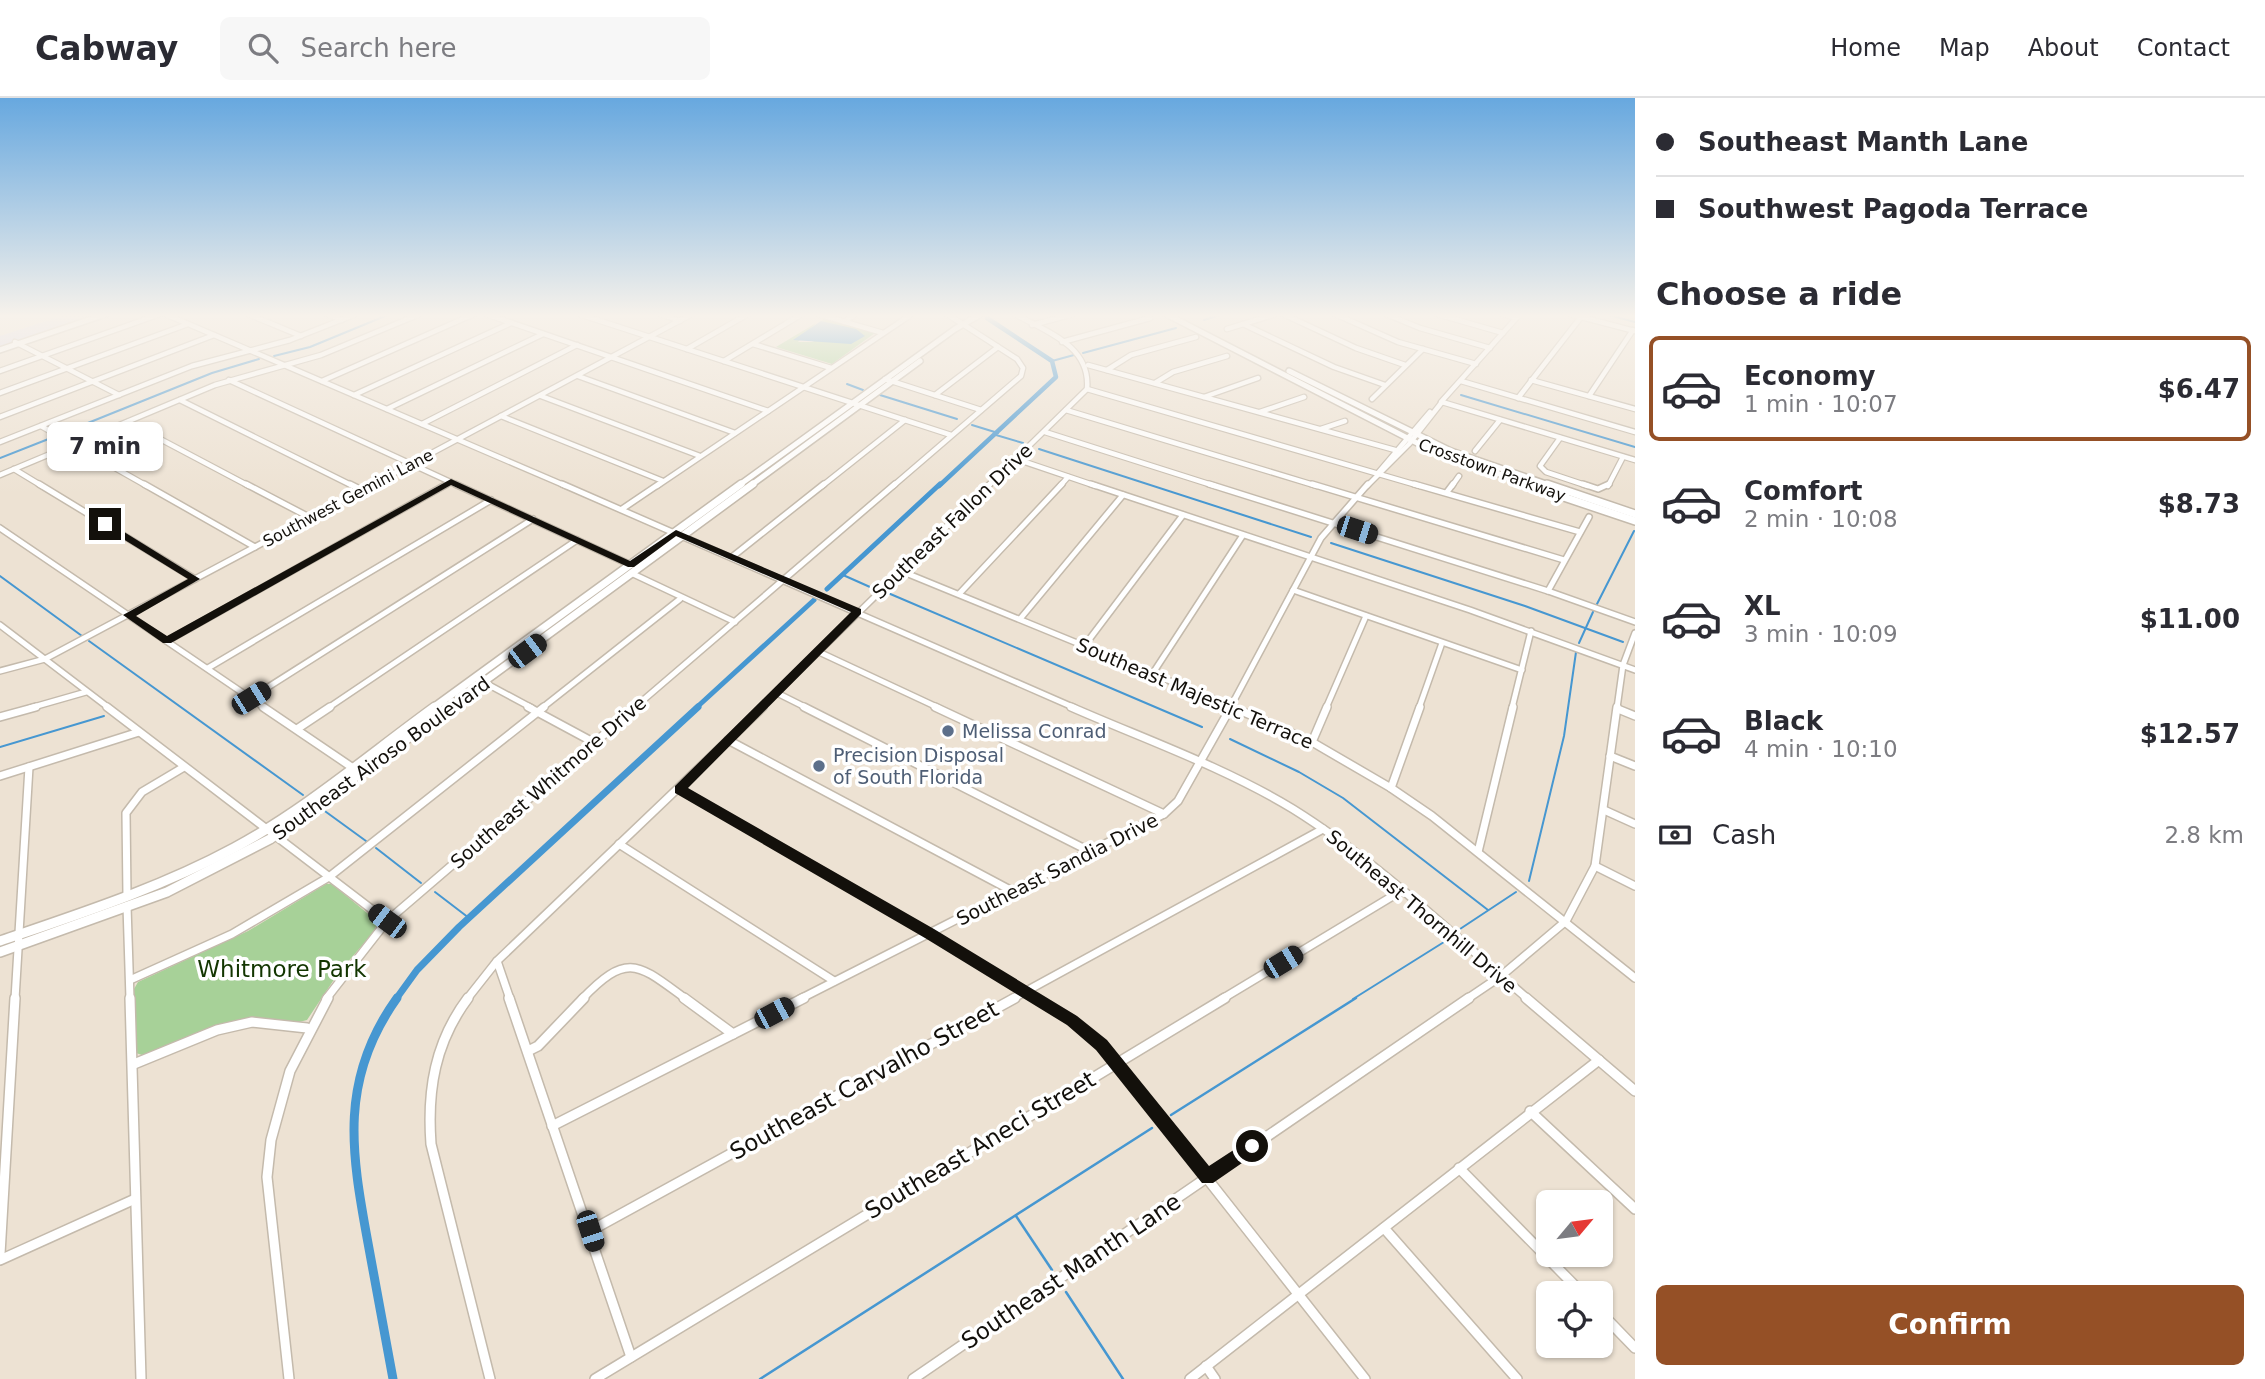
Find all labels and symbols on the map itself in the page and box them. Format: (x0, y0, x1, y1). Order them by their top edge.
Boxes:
callout: 7 min (47, 422, 163, 472)
street label: Crosstown Parkway (1416, 435, 1568, 505)
street label: Southeast Fallon Drive (868, 439, 1036, 603)
street label: Southwest Gemini Lane (260, 445, 436, 551)
route end (89, 508, 121, 540)
car (1334, 514, 1381, 546)
car (504, 630, 551, 672)
street label: Southeast Majestic Terrace (1073, 633, 1317, 753)
street label: Southeast Airoso Boulevard (268, 672, 494, 844)
car (228, 678, 275, 718)
street label: Southeast Whitmore Drive (446, 691, 650, 873)
place label: Melissa Conrad (962, 720, 1107, 742)
marker: Melissa Conrad (940, 723, 956, 739)
place label: Precision Disposal of South Florida (833, 744, 1004, 788)
marker: Precision Disposal of South Florida (811, 758, 827, 774)
street label: Southeast Sandia Drive (952, 808, 1162, 930)
street label: Southeast Thornhill Drive (1323, 825, 1521, 997)
car (364, 900, 411, 942)
car (1260, 942, 1307, 982)
park label: Whitmore Park (197, 956, 367, 982)
car (751, 994, 798, 1032)
street label: Southeast Carvalho Street (725, 995, 1003, 1165)
street label: Southeast Aneci Street (860, 1066, 1100, 1224)
route start (1236, 1130, 1268, 1162)
street label: Southeast Manth Lane (957, 1188, 1185, 1354)
north arrow (1536, 1190, 1614, 1267)
car (574, 1208, 607, 1254)

